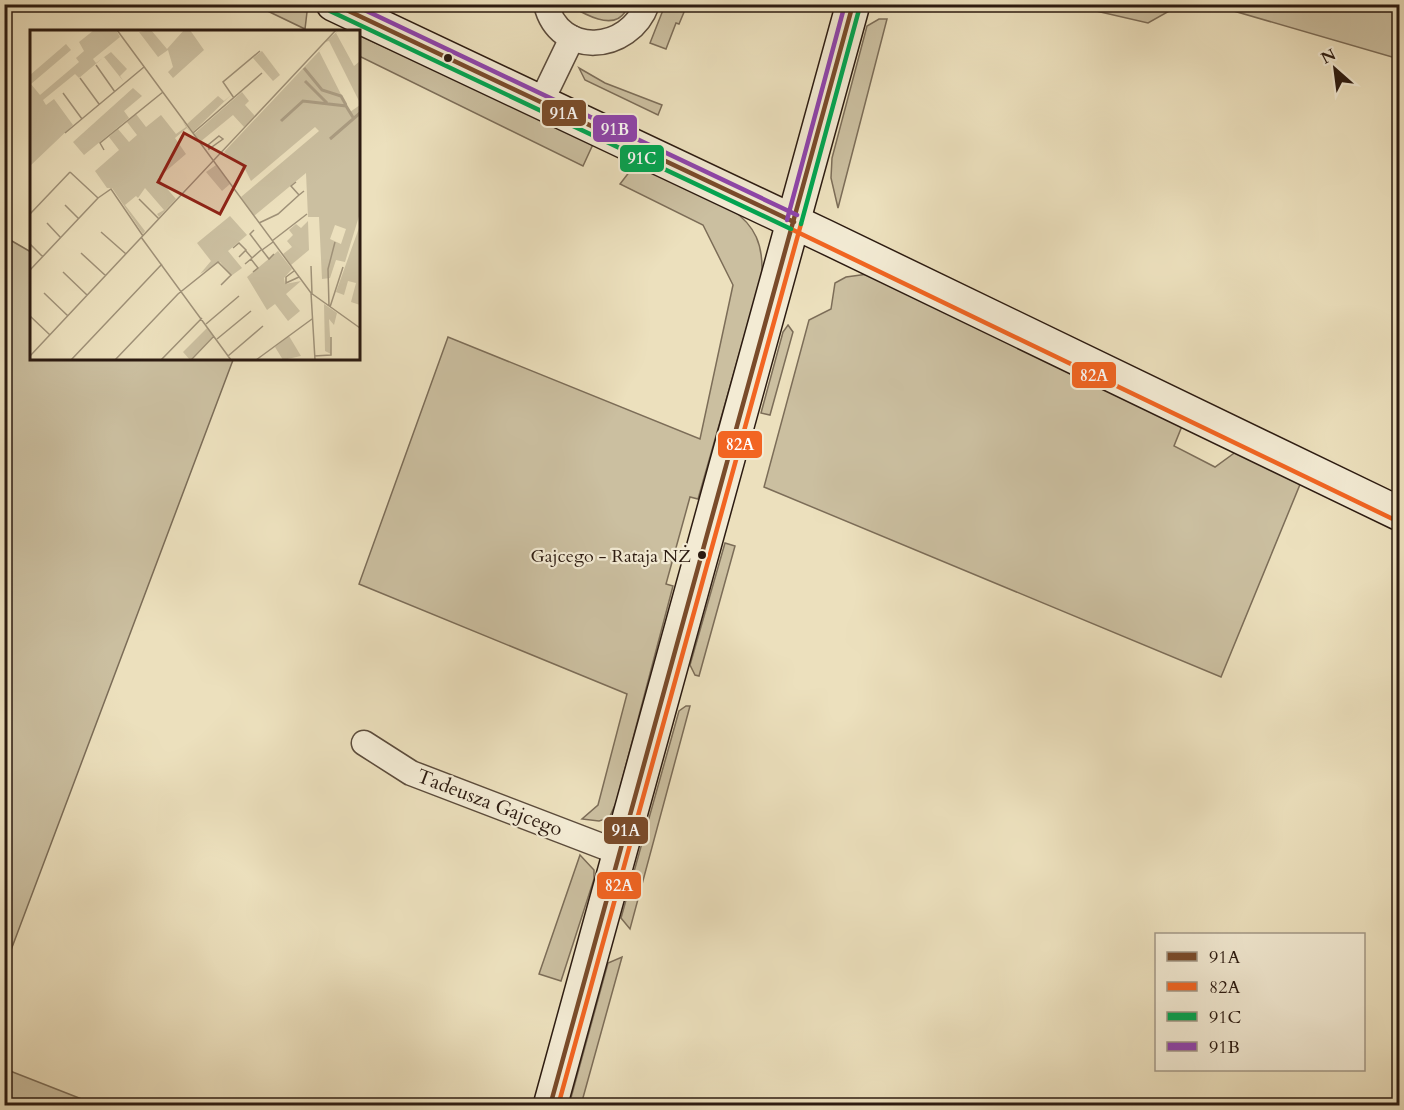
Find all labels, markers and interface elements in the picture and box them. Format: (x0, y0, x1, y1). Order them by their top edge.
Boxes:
inset map (30, 30, 360, 360)
north arrow (1305, 39, 1365, 99)
text: N (1317, 44, 1340, 70)
unlabelled marker (442, 52, 454, 64)
line badge: 91A (541, 99, 587, 127)
text: 91A (550, 103, 578, 125)
line badge: 91B (592, 114, 638, 143)
text: 91B (601, 119, 629, 141)
line badge: 91C (619, 144, 665, 173)
text: 91C (628, 148, 656, 170)
line badge: 82A (1071, 361, 1117, 389)
text: 82A (1080, 365, 1108, 387)
line badge: 82A (717, 430, 763, 459)
text: 82A (726, 434, 754, 456)
place label: Gajcego - Rataja NŻ (530, 544, 691, 569)
marker: Gajcego - Rataja NŻ (696, 549, 708, 561)
street label: Tadeusza Gajcego (413, 762, 567, 843)
line badge: 91A (603, 816, 649, 845)
text: 91A (612, 820, 640, 842)
line badge: 82A (596, 871, 642, 900)
text: 82A (605, 875, 633, 897)
legend (1155, 933, 1365, 1071)
text: 91A (1209, 945, 1240, 970)
text: 82A (1209, 975, 1240, 1000)
text: 91C (1209, 1005, 1241, 1030)
text: 91B (1209, 1035, 1240, 1060)

